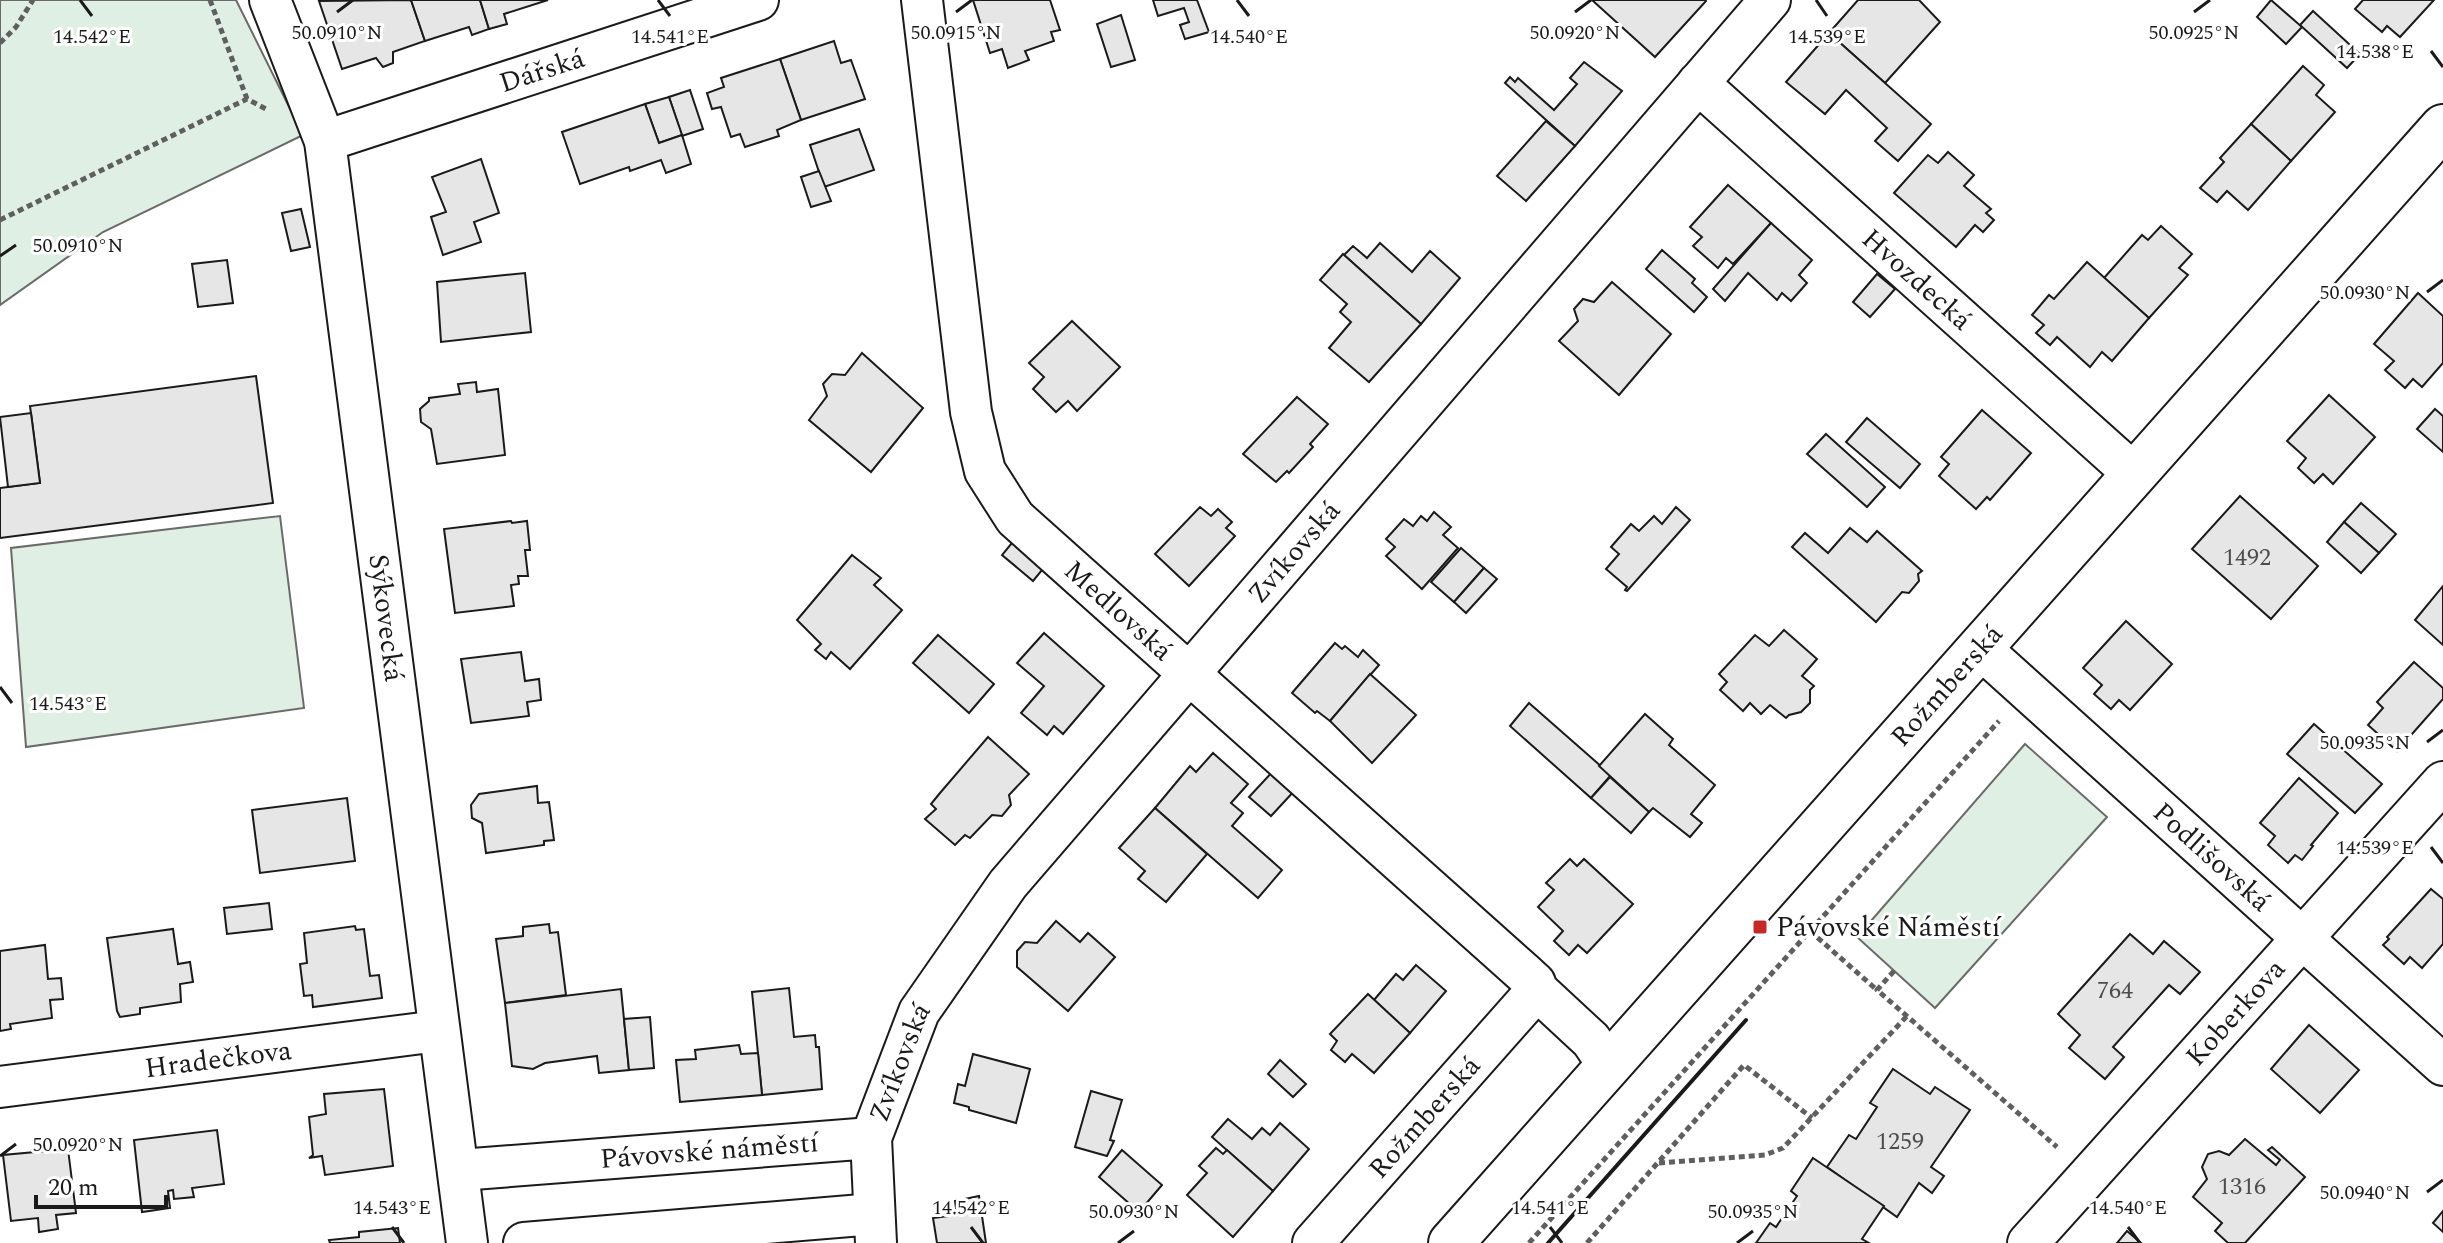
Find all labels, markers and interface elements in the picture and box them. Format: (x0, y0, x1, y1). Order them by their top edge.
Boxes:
text: 50.0910°N (292, 18, 382, 48)
text: 50.0915°N (911, 18, 1001, 48)
text: 50.0920°N (1530, 18, 1620, 48)
text: 50.0925°N (2149, 18, 2239, 48)
text: 14.542°E (53, 22, 131, 52)
text: 14.541°E (631, 22, 709, 52)
text: 14.540°E (1210, 22, 1288, 52)
text: 14.539°E (1788, 22, 1866, 52)
street label: Dářská (494, 36, 590, 104)
text: 14.538°E (2336, 37, 2414, 67)
street label: Hvozdecká (1852, 218, 1982, 341)
text: 50.0910°N (33, 231, 123, 261)
text: 50.0930°N (2320, 278, 2410, 308)
street label: Zvíkovská (1237, 491, 1351, 613)
house number: 1492 (2223, 540, 2271, 576)
street label: Medlovská (1054, 550, 1183, 671)
street label: Sýkovecká (357, 551, 416, 684)
street label: Rožmberská (1880, 614, 2013, 757)
text: 14.543°E (29, 689, 107, 719)
text: 50.0935°N (2320, 728, 2410, 758)
street label: Podlišovská (2143, 792, 2281, 922)
text: 14.539°E (2336, 833, 2414, 863)
place label: Pávovské Náměstí (1776, 906, 2002, 949)
marker: Pávovské Náměstí (1751, 918, 1769, 936)
street label: Koberkova (2175, 949, 2296, 1076)
house number: 764 (2097, 973, 2133, 1009)
street label: Zvíkovská (858, 993, 942, 1128)
street label: Hradečkova (142, 1028, 295, 1090)
street label: Rožmberská (1358, 1046, 1491, 1188)
street label: Pávovské náměstí (598, 1121, 821, 1181)
house number: 1259 (1876, 1124, 1924, 1160)
text: 50.0920°N (33, 1130, 123, 1160)
scale bar (36, 1159, 166, 1209)
house number: 1316 (2218, 1169, 2266, 1205)
text: 20 m (48, 1170, 99, 1206)
text: 50.0940°N (2320, 1178, 2410, 1208)
text: 14.543°E (353, 1193, 431, 1223)
text: 14.542°E (932, 1193, 1010, 1223)
text: 14.541°E (1511, 1193, 1589, 1223)
text: 14.540°E (2089, 1193, 2167, 1223)
text: 50.0930°N (1089, 1197, 1179, 1227)
text: 50.0935°N (1708, 1197, 1798, 1227)

